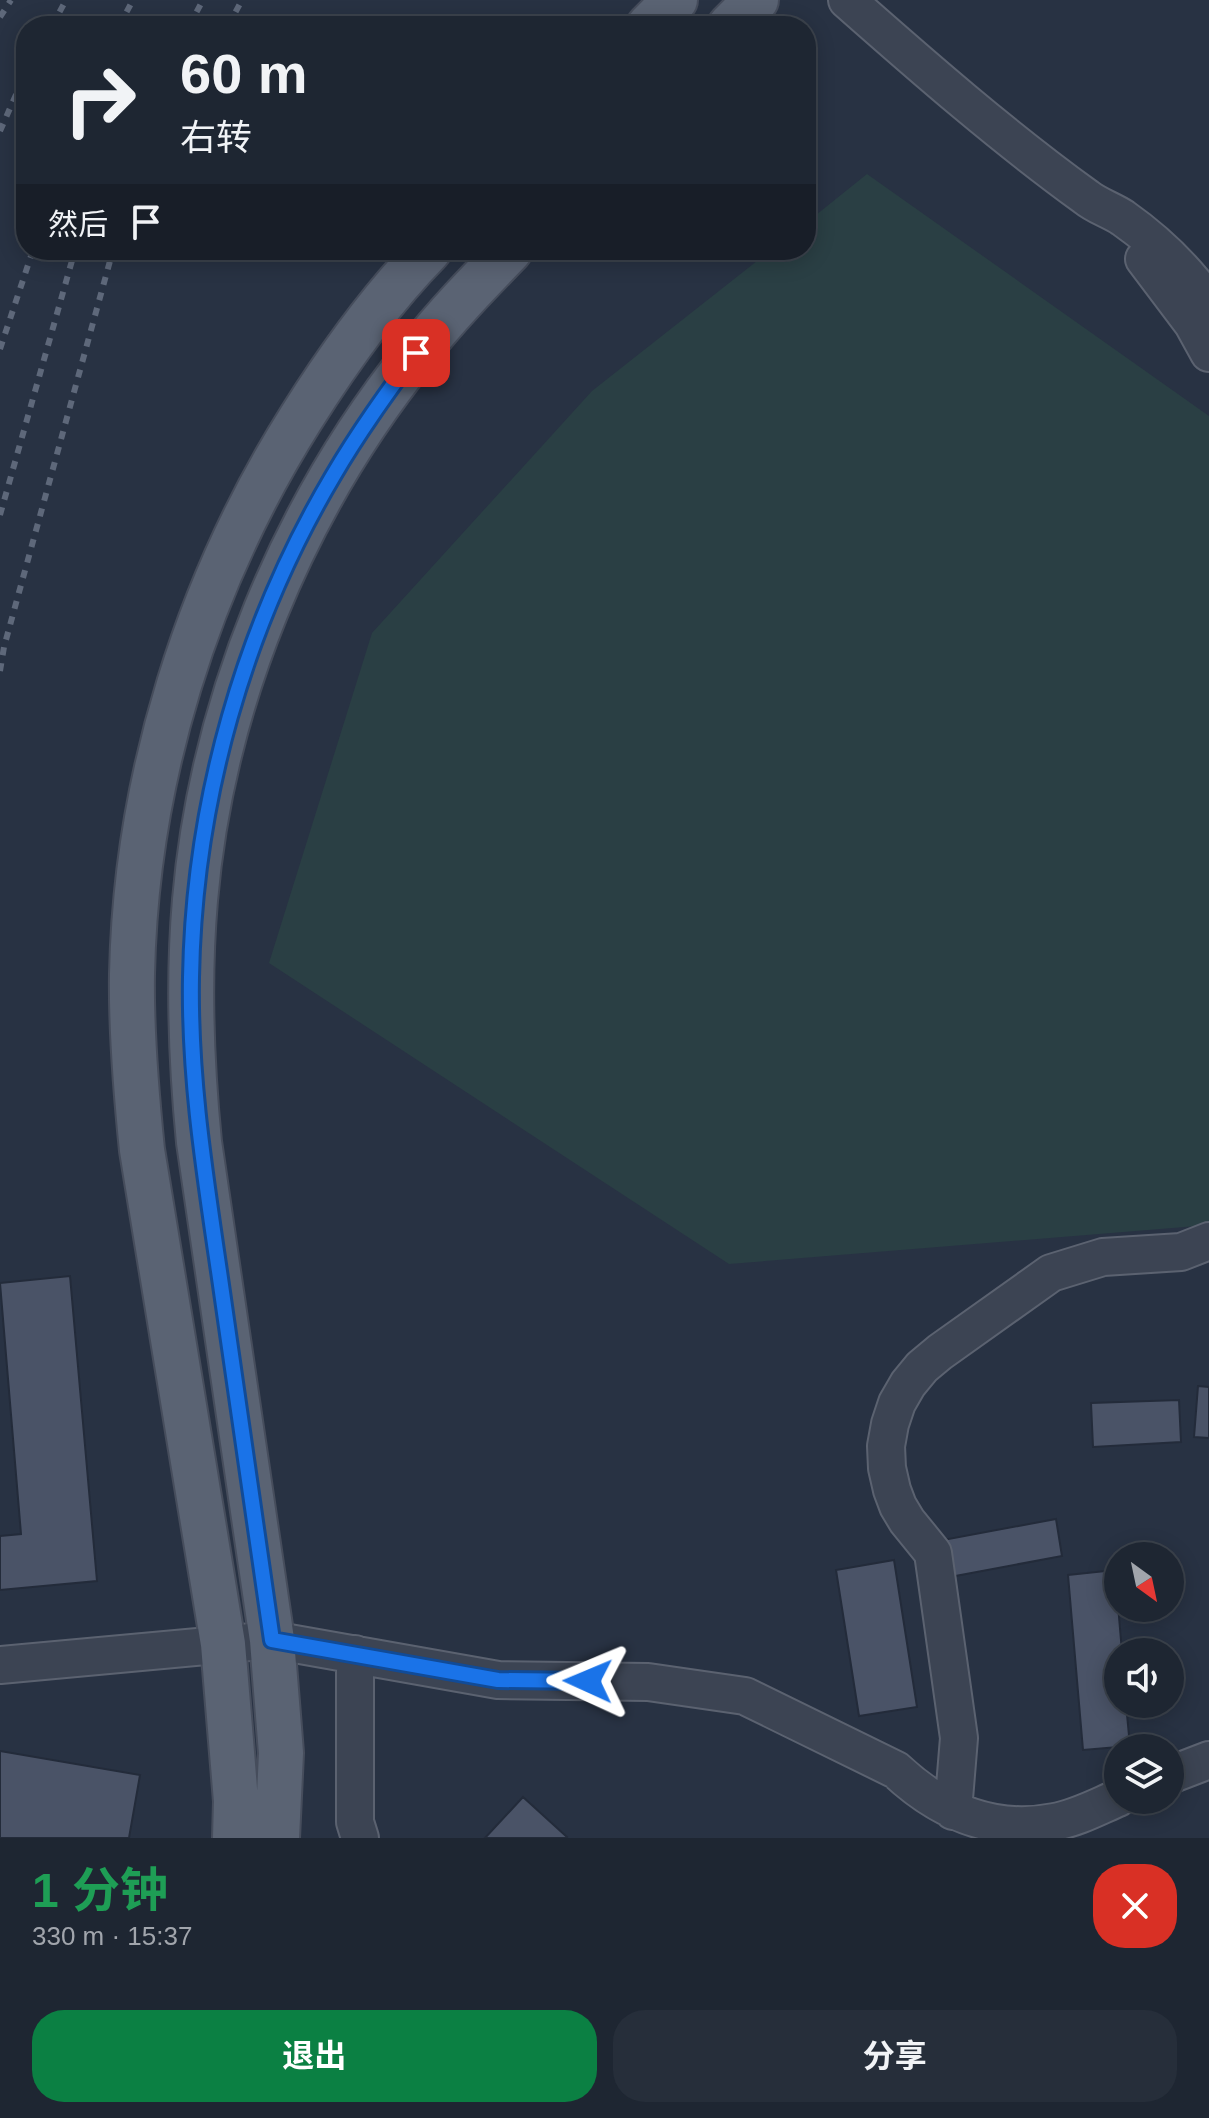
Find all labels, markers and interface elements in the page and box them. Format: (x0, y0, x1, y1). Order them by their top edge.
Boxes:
text: 60 m (180, 42, 308, 105)
icon: right (48, 48, 152, 152)
text: 右转 (180, 117, 252, 158)
icon: arrive (124, 200, 168, 244)
text: 然后 (48, 208, 108, 241)
pin (382, 319, 450, 387)
icon: arrive (394, 331, 438, 375)
north arrow (1104, 1542, 1184, 1622)
map controls (1104, 1542, 1184, 1814)
button: sound (1104, 1638, 1184, 1718)
position arrow (546, 1639, 630, 1723)
button: layers (1104, 1734, 1184, 1814)
text: 1 分钟 (32, 1864, 168, 1917)
button: close (1093, 1864, 1177, 1948)
text: 330 m · 15:37 (32, 1921, 192, 1951)
button: 退出 (32, 2010, 597, 2102)
button: 分享 (613, 2010, 1177, 2102)

